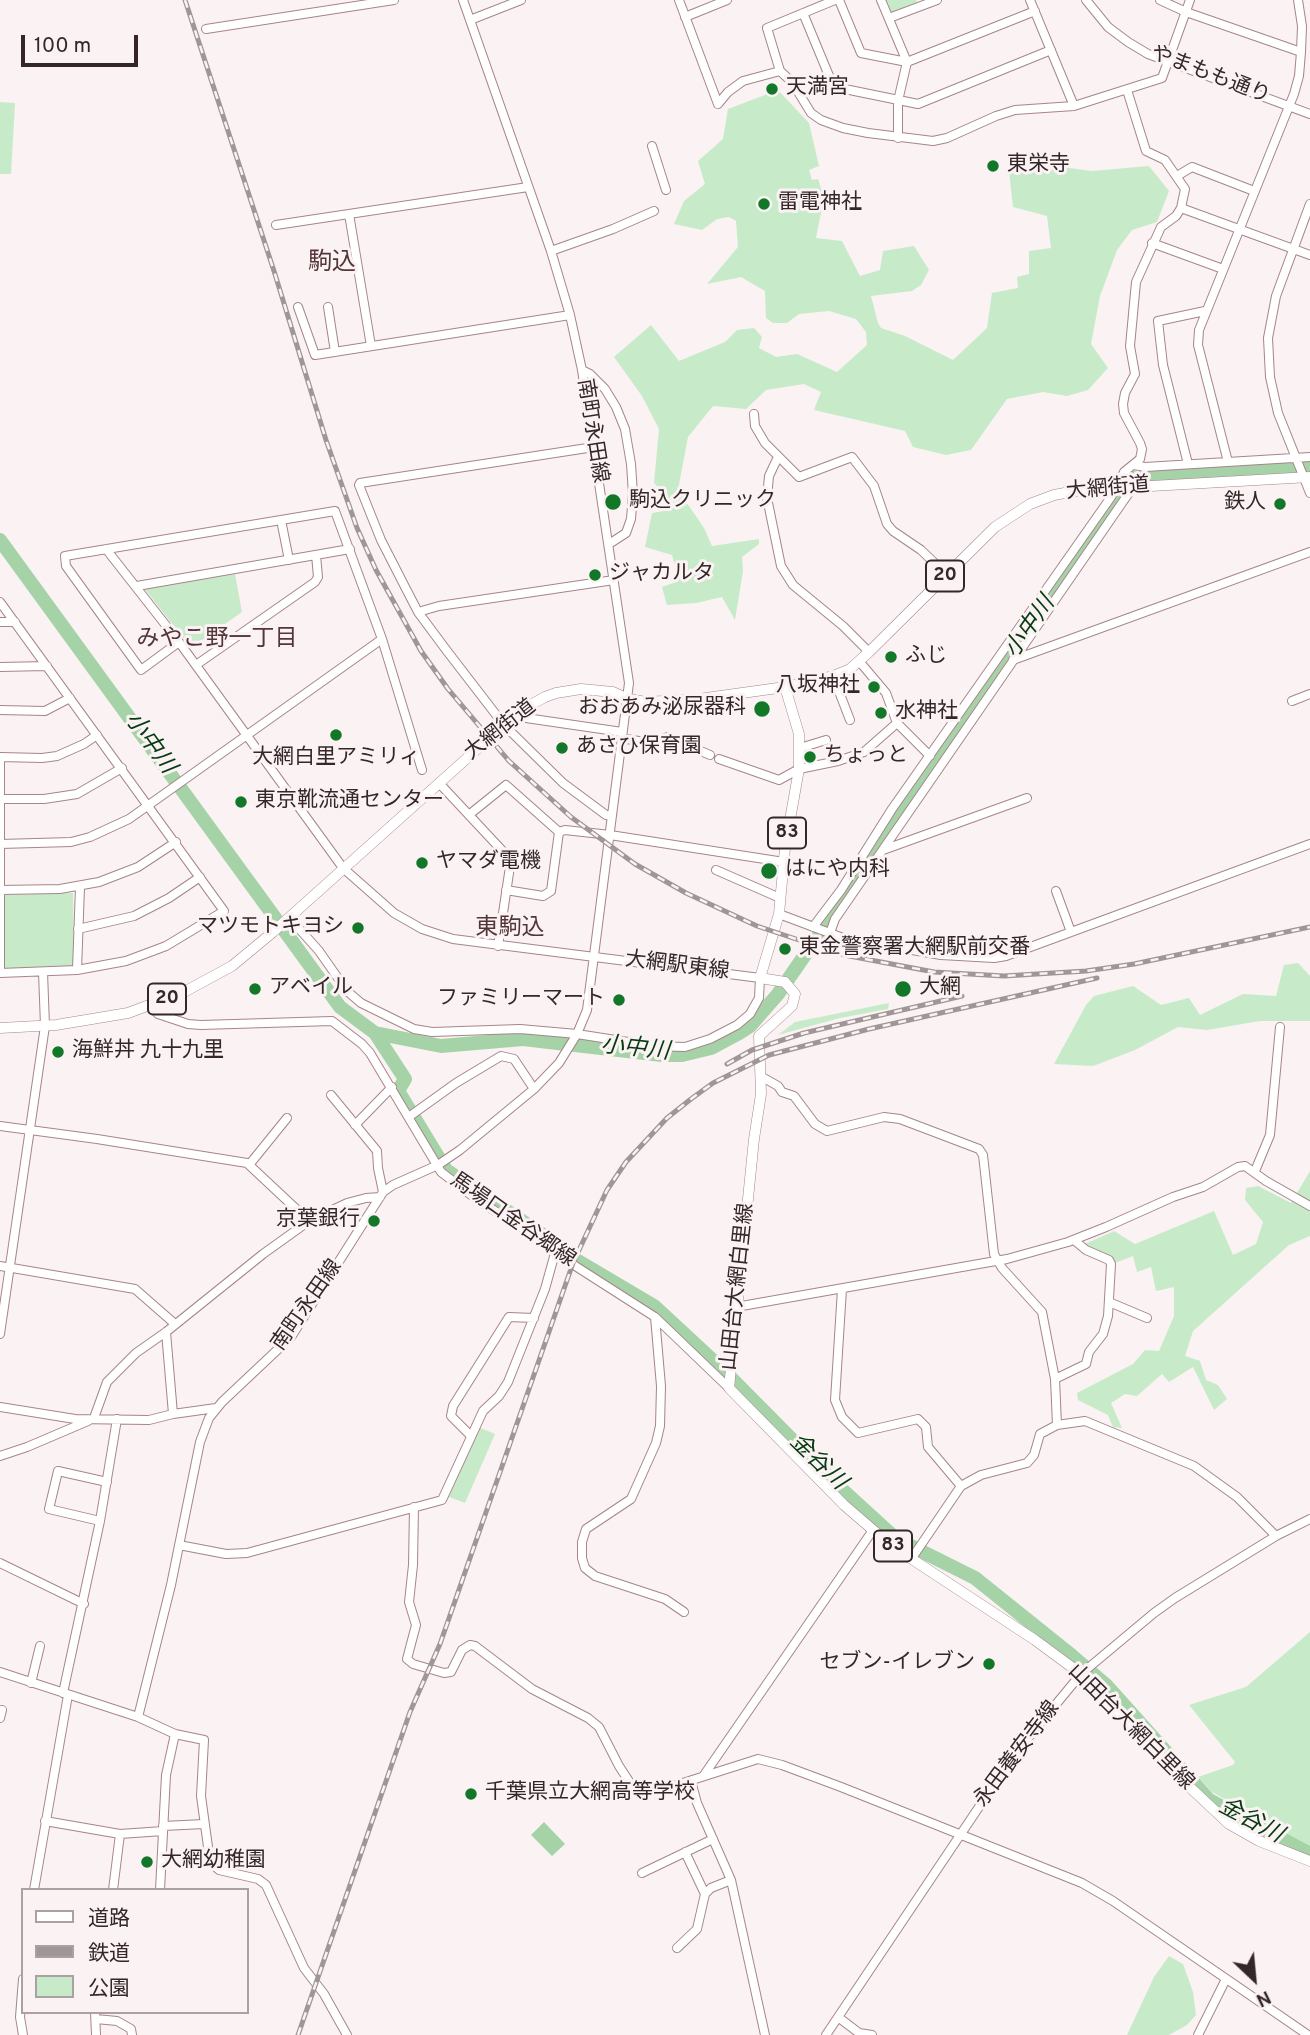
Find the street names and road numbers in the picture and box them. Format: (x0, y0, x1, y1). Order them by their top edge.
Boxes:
street label: やまもも通り (1147, 42, 1273, 110)
street label: 南町永田線 (570, 377, 612, 485)
street label: 大網街道 (1065, 474, 1151, 506)
road number: 20 (926, 561, 964, 592)
street label: 大網街道 (460, 695, 542, 767)
road number: 83 (768, 818, 806, 848)
street label: 大網駅東線 (623, 948, 731, 986)
road number: 20 (148, 984, 186, 1015)
street label: 馬場口金谷郷線 (445, 1169, 579, 1273)
street label: 山田台大網白里線 (718, 1202, 760, 1372)
street label: 南町永田線 (268, 1256, 348, 1356)
road number: 83 (874, 1530, 912, 1562)
street label: 山田台大網白里線 (1062, 1660, 1198, 1796)
street label: 永田養安寺線 (970, 1697, 1066, 1813)

